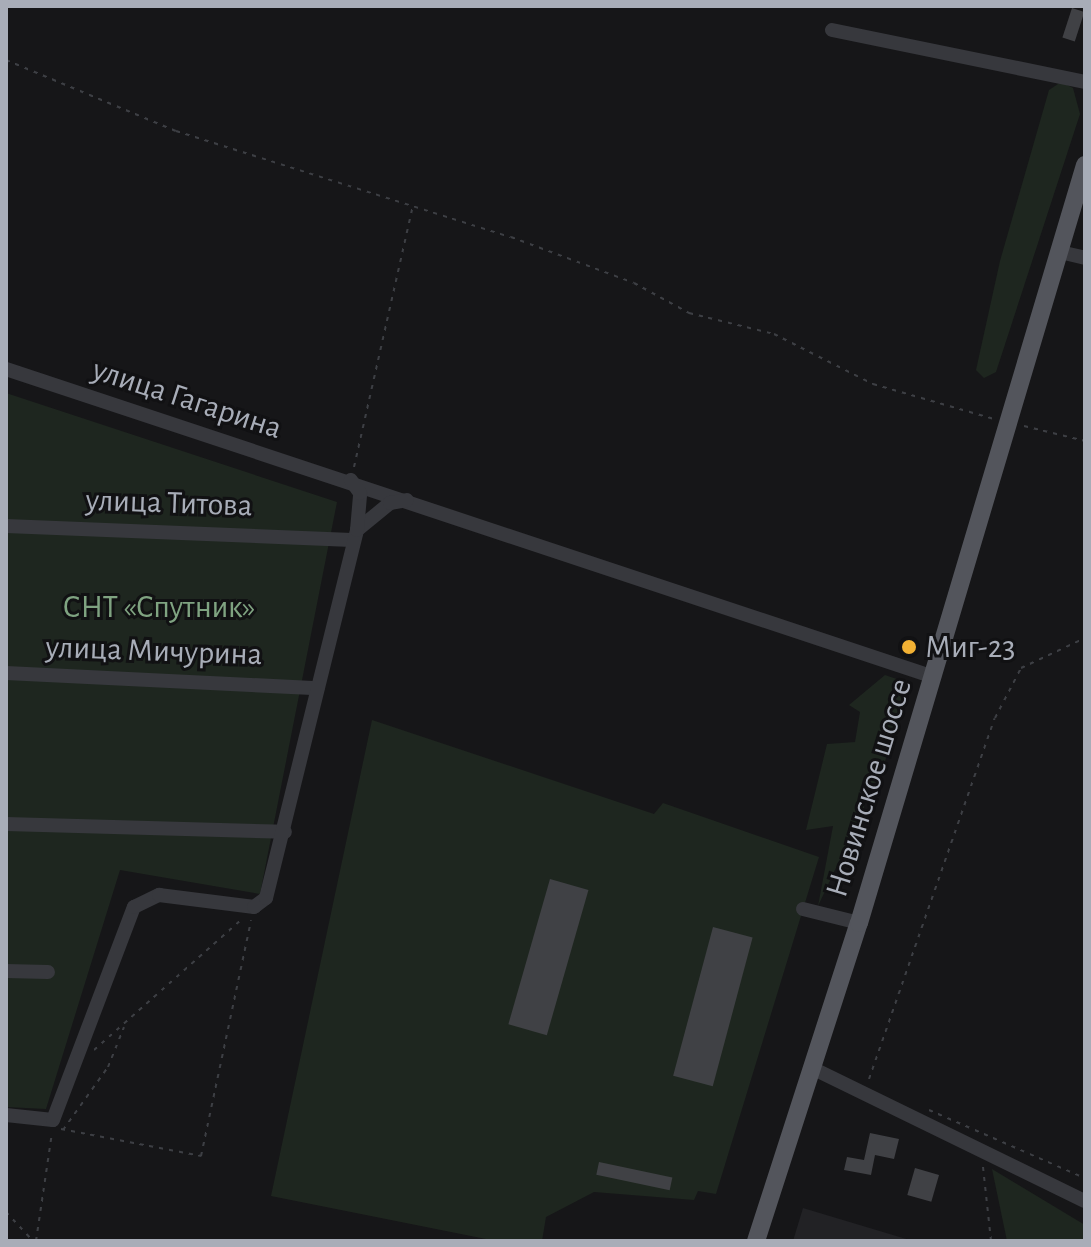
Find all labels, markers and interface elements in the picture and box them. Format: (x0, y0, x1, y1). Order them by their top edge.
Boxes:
street label: улица Гагарина (87, 350, 287, 448)
street label: улица Титова (85, 481, 253, 525)
park label: СНТ «Спутник» (63, 588, 255, 626)
street label: улица Мичурина (45, 628, 263, 674)
place label: Миг-23 (925, 628, 1015, 666)
marker: Миг-23 (900, 638, 918, 656)
street label: Новинское шоссе (818, 674, 920, 902)

